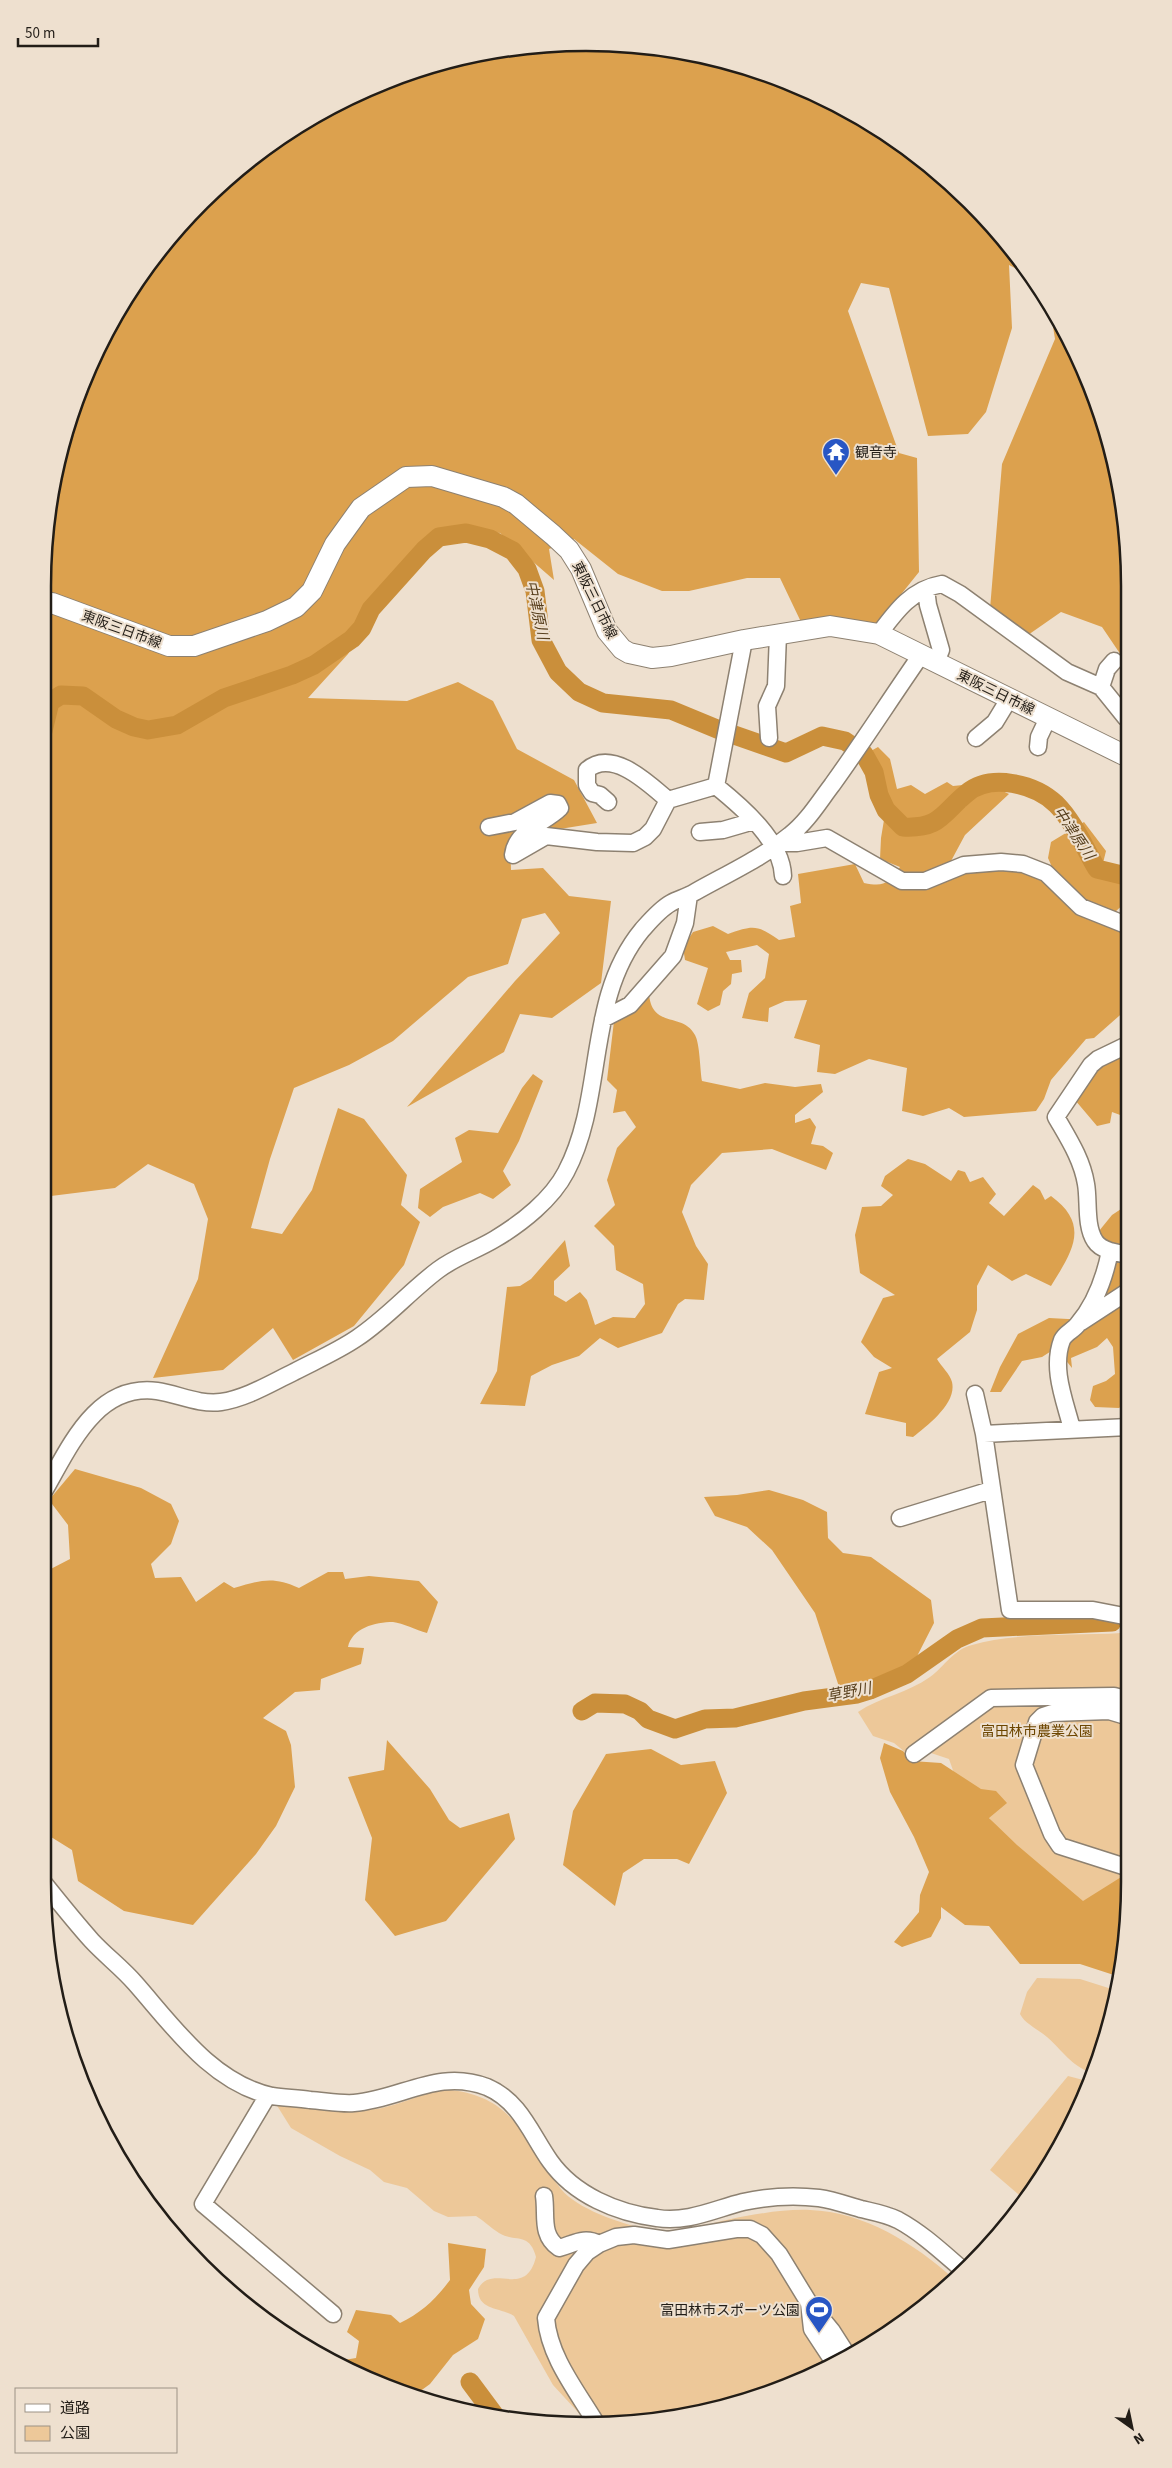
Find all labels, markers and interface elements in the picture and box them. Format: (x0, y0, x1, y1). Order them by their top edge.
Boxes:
scale bar (18, 15, 98, 47)
text: 50 m (25, 23, 55, 44)
temple icon: 観音寺 (821, 437, 851, 476)
place label: 観音寺 (855, 443, 897, 463)
street label: 東阪三日市線 (567, 558, 622, 643)
water label: 中津原川 (520, 579, 553, 644)
street label: 東阪三日市線 (79, 606, 165, 654)
street label: 東阪三日市線 (953, 665, 1038, 720)
water label: 中津原川 (1048, 803, 1100, 866)
water label: 草野川 (825, 1678, 875, 1707)
park label: 富田林市農業公園 (981, 1722, 1093, 1742)
sports icon: 富田林市スポーツ公園 (804, 2295, 834, 2334)
place label: 富田林市スポーツ公園 (660, 2301, 800, 2321)
legend (15, 2388, 178, 2453)
text: 道路 (60, 2398, 90, 2419)
north arrow (1107, 2403, 1157, 2453)
text: 公園 (60, 2423, 90, 2444)
text: N (1129, 2427, 1148, 2449)

